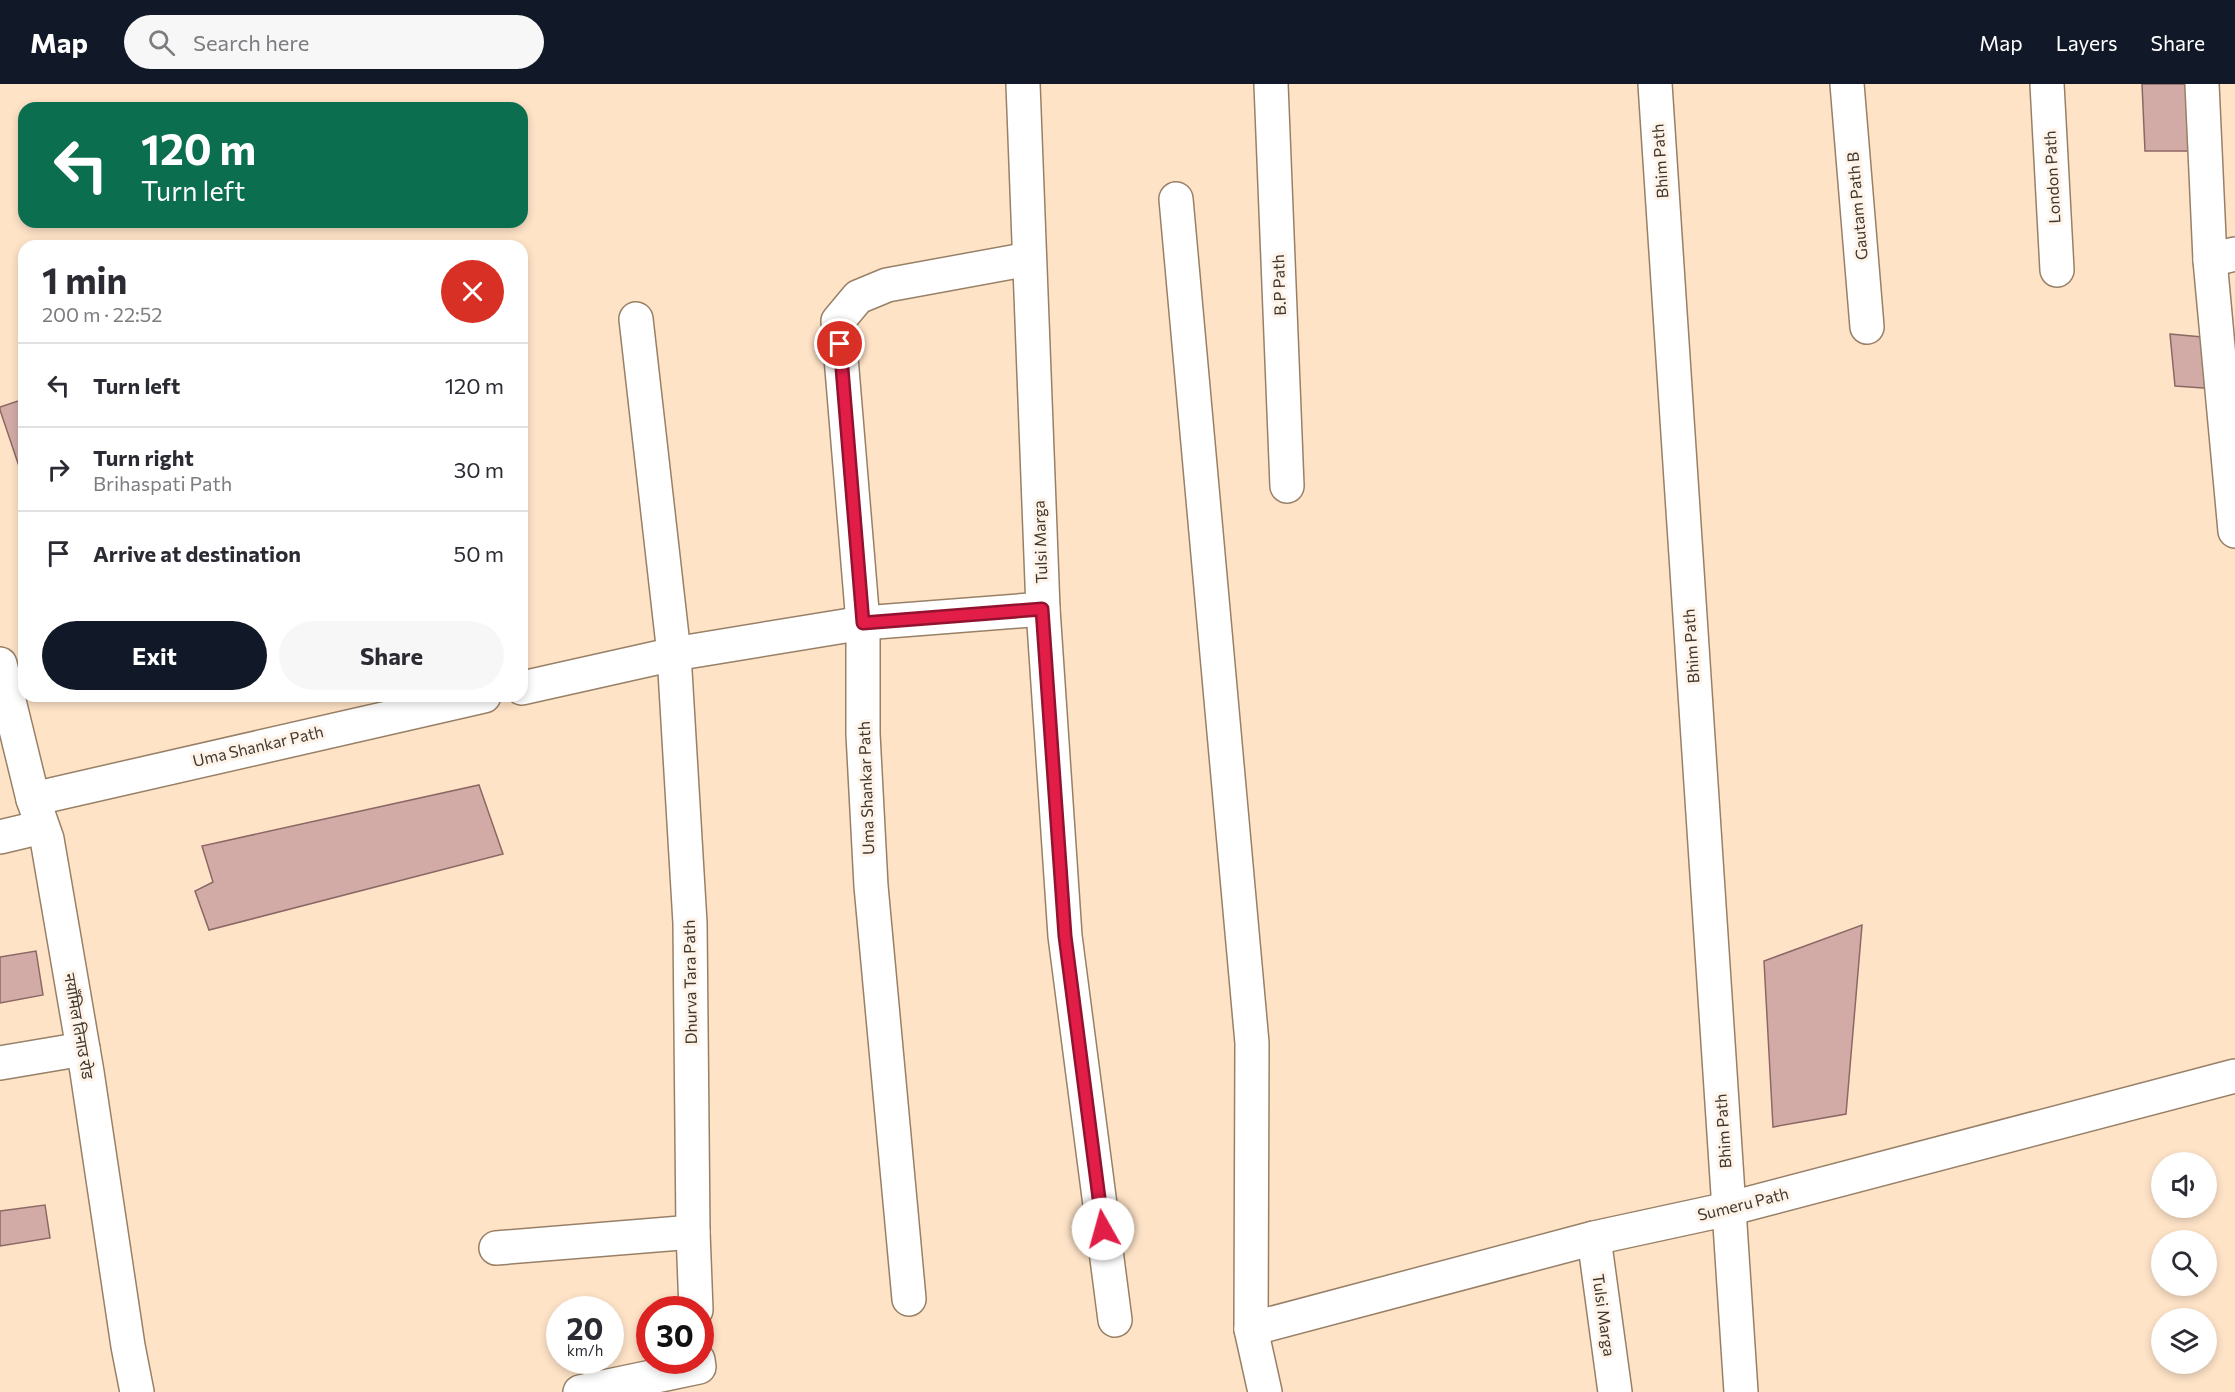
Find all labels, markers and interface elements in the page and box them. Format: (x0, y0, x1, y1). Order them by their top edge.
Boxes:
search box (124, 15, 544, 69)
text: Map (30, 25, 88, 59)
icon: search (145, 26, 178, 59)
text: Search here (193, 29, 309, 56)
text: Map (1979, 30, 2023, 55)
text: Layers (2056, 30, 2118, 55)
text: Share (2151, 30, 2205, 55)
text: 120 m (141, 122, 256, 174)
street label: Bhim Path (1647, 123, 1672, 199)
icon: left (42, 126, 120, 204)
street label: London Path (2040, 130, 2063, 224)
street label: Gautam Path B (1842, 151, 1871, 261)
text: Turn left (141, 174, 245, 207)
street label: B.P Path (1268, 254, 1289, 316)
text: 1 min (42, 257, 127, 301)
button: close (441, 260, 504, 323)
text: 200 m · 22:52 (42, 302, 162, 326)
pin (814, 318, 865, 369)
icon: arrive (823, 327, 856, 360)
icon: left (42, 369, 75, 402)
text: Turn left (93, 372, 180, 399)
text: 120 m (445, 372, 504, 399)
text: Turn right (93, 444, 194, 471)
icon: right (42, 453, 75, 486)
text: 30 m (454, 456, 504, 483)
text: Brihaspati Path (93, 471, 232, 495)
street label: Tulsi Marga (1029, 500, 1050, 584)
icon: arrive (42, 537, 75, 570)
text: Arrive at destination (93, 540, 301, 567)
text: 50 m (454, 540, 504, 567)
street label: Bhim Path (1678, 608, 1703, 684)
button: Exit (42, 621, 267, 690)
button: Share (279, 621, 504, 690)
street label: Uma Shankar Path (191, 721, 325, 770)
street label: Uma Shankar Path (854, 721, 877, 855)
street label: Dhurva Tara Path (679, 919, 700, 1045)
street label: नयाँमिल तिनाउ रोड (61, 971, 98, 1081)
street label: Bhim Path (1710, 1093, 1735, 1169)
map controls (2151, 1152, 2217, 1374)
button: sound (2151, 1152, 2217, 1218)
street label: Sumeru Path (1695, 1183, 1790, 1224)
position arrow (1071, 1197, 1135, 1261)
button: search (2151, 1230, 2217, 1296)
street label: Tulsi Marga (1589, 1272, 1620, 1357)
speed limit sign: 30 (636, 1296, 714, 1374)
button: layers (2151, 1308, 2217, 1374)
text: 20 (567, 1309, 603, 1346)
text: km/h (567, 1341, 603, 1359)

